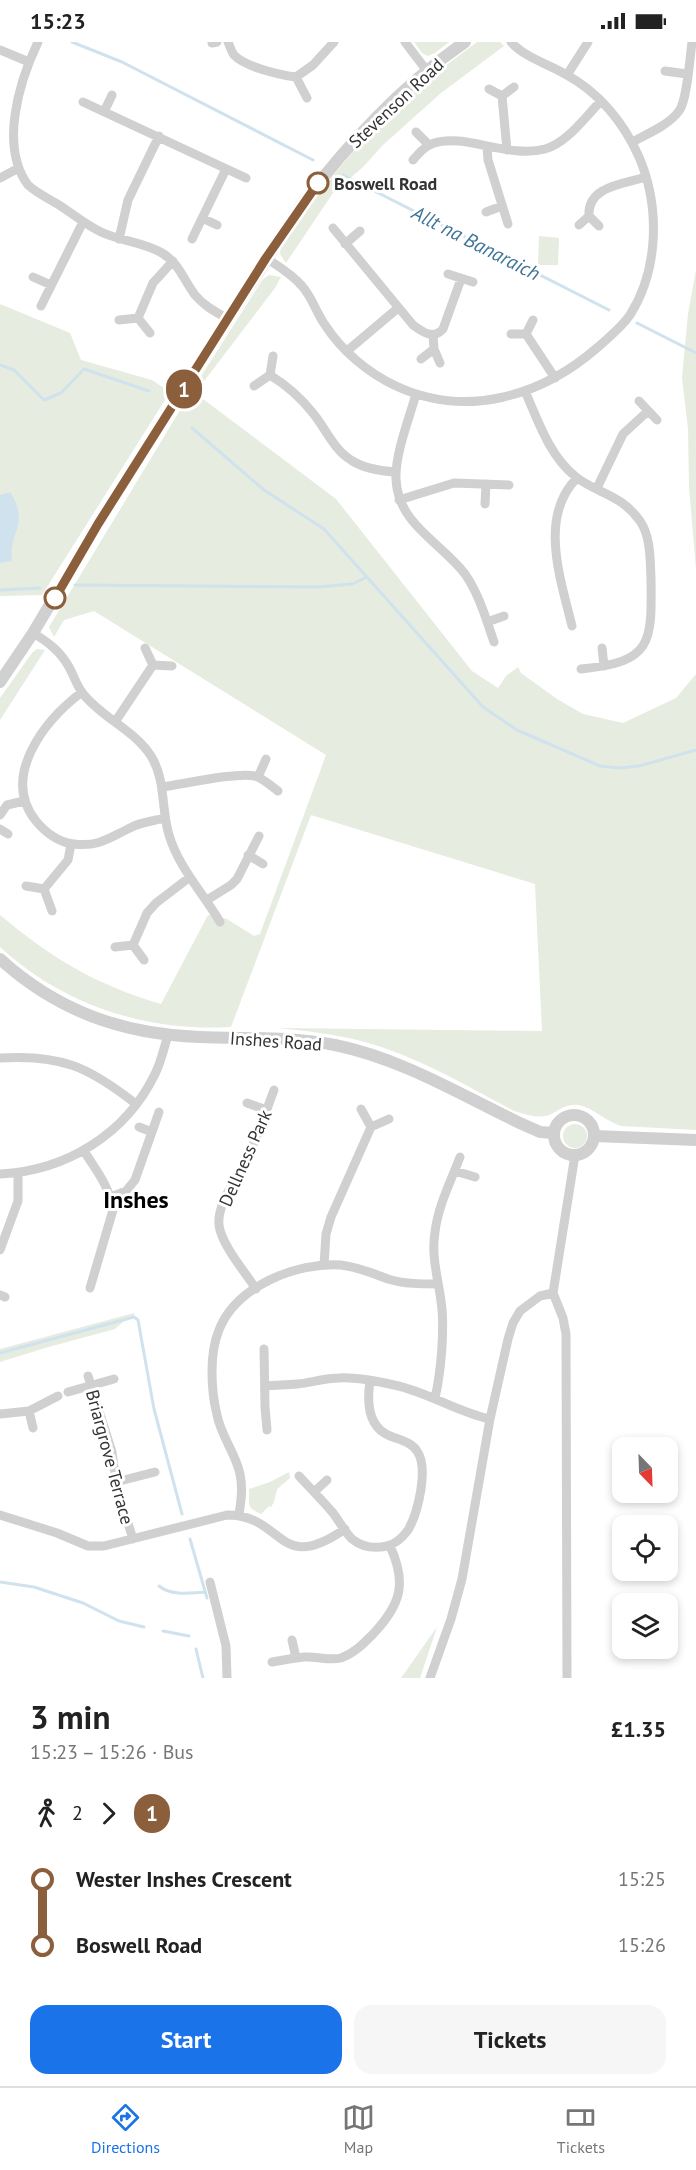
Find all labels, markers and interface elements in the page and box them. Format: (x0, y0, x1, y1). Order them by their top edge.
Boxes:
text: 15:23 (30, 7, 86, 35)
street label: Stevenson Road (344, 53, 448, 153)
marker: Boswell Road (307, 172, 329, 194)
place label: Boswell Road (334, 172, 437, 195)
water label: Allt na Banaraich (407, 199, 545, 286)
line badge: 1 (164, 370, 204, 408)
text: 1 (178, 376, 190, 403)
unlabelled marker (44, 587, 66, 609)
street label: Inshes Road (229, 1026, 323, 1056)
street label: Dellness Park (213, 1106, 277, 1210)
district label: Inshes (103, 1184, 169, 1215)
street label: Briargrove Terrace (81, 1387, 139, 1527)
north arrow (612, 1437, 678, 1503)
map controls (612, 1437, 678, 1659)
button: locate (612, 1515, 678, 1581)
button: layers (612, 1593, 678, 1659)
text: 3 min (30, 1695, 111, 1738)
text: £1.35 (611, 1715, 666, 1743)
text: 15:23 – 15:26 · Bus (30, 1739, 194, 1765)
icon: walk (30, 1797, 63, 1830)
icon: forward (92, 1797, 125, 1830)
text: 2 (72, 1800, 83, 1826)
text: 1 (146, 1800, 158, 1827)
text: Wester Inshes Crescent (76, 1865, 292, 1893)
text: 15:25 (618, 1866, 666, 1892)
text: Boswell Road (76, 1931, 202, 1959)
text: 15:26 (618, 1932, 666, 1958)
button: Start (30, 2005, 342, 2074)
button: Tickets (354, 2005, 666, 2074)
tab: Directions (91, 2101, 160, 2157)
tab: Map (342, 2101, 375, 2157)
tab: Tickets (557, 2101, 605, 2157)

